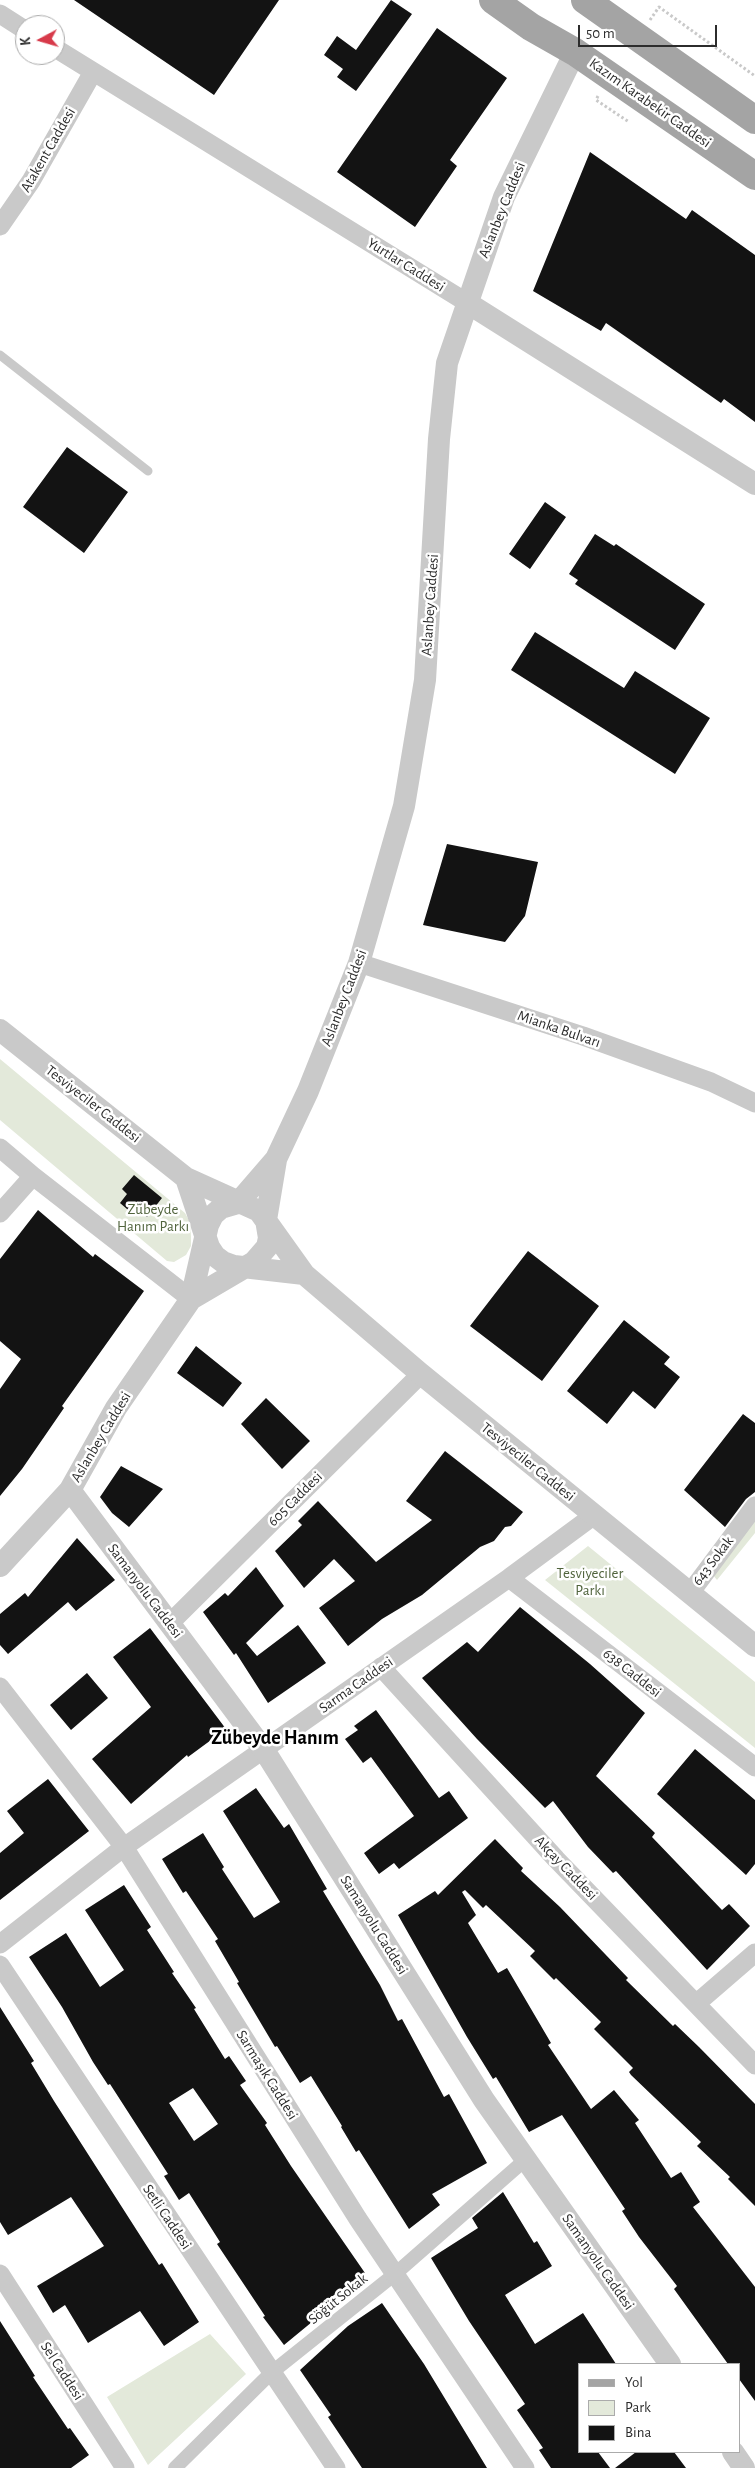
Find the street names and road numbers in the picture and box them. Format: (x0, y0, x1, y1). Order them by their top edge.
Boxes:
street label: Kazım Karabekir Caddesi (586, 54, 714, 152)
street label: Atakent Caddesi (16, 104, 80, 196)
street label: Aslanbey Caddesi (474, 159, 530, 261)
street label: Yurtlar Caddesi (364, 234, 448, 296)
street label: Aslanbey Caddesi (417, 553, 443, 657)
street label: Aslanbey Caddesi (317, 947, 371, 1049)
street label: Mianka Bulvarı (515, 1006, 603, 1052)
street label: Tesviyeciler Caddesi (42, 1061, 144, 1147)
street label: Aslanbey Caddesi (67, 1389, 135, 1485)
street label: Tesviyeciler Caddesi (477, 1419, 579, 1505)
street label: 605 Caddesi (264, 1468, 326, 1530)
street label: 643 Sokak (689, 1533, 737, 1589)
street label: Samanyolu Caddesi (104, 1540, 186, 1642)
street label: 638 Caddesi (599, 1645, 665, 1701)
street label: Sarma Caddesi (316, 1653, 396, 1717)
street label: Akçay Caddesi (531, 1832, 601, 1904)
street label: Samanyolu Caddesi (336, 1872, 412, 1978)
street label: Sarmaşık Caddesi (232, 2027, 302, 2123)
street label: Setli Caddesi (139, 2181, 195, 2253)
street label: Samanyolu Caddesi (558, 2210, 638, 2314)
street label: Söğüt Sokak (305, 2270, 371, 2328)
street label: Sel Caddesi (36, 2338, 88, 2404)

